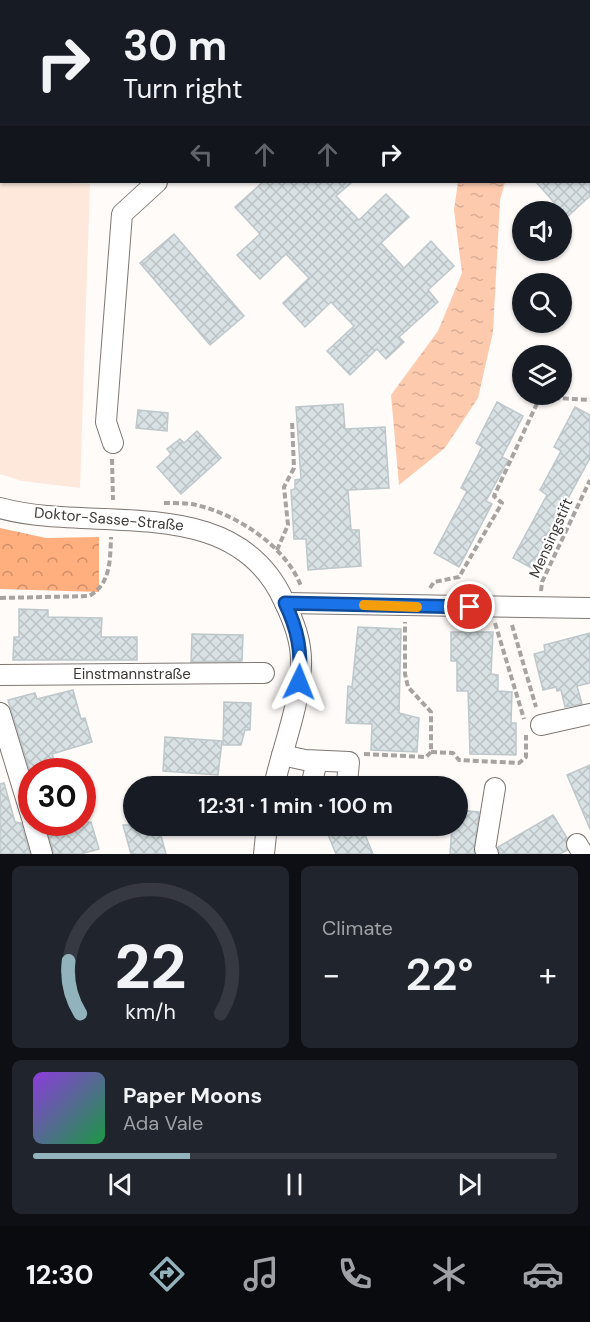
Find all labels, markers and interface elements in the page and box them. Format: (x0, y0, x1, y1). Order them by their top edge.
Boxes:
text: 30 m (123, 18, 227, 73)
icon: right (24, 24, 102, 102)
text: Turn right (123, 71, 243, 106)
icon: left (185, 138, 218, 171)
icon: ahead (248, 138, 281, 171)
icon: ahead (311, 138, 344, 171)
icon: right (374, 138, 407, 171)
map controls (512, 201, 572, 405)
button: sound (512, 201, 572, 261)
button: search (512, 273, 572, 333)
button: layers (512, 345, 572, 405)
street label: Mensingstift (524, 495, 578, 581)
street label: Doktor-Sasse-Straße (33, 502, 185, 536)
pin (444, 581, 495, 632)
icon: arrive (453, 590, 486, 623)
position arrow (267, 650, 331, 714)
street label: Einstmannstraße (73, 664, 191, 684)
speed limit sign: 30 (18, 758, 96, 836)
text: 12:31 · 1 min · 100 m (198, 791, 393, 820)
text: Climate (322, 915, 393, 941)
text: 22 (114, 926, 186, 1007)
text: 22° (406, 945, 474, 1004)
text: − (322, 953, 340, 996)
text: + (539, 953, 557, 996)
text: km/h (125, 998, 176, 1026)
text: Paper Moons (123, 1081, 262, 1110)
text: Ada Vale (123, 1110, 203, 1136)
icon: previous (104, 1168, 137, 1201)
icon: pause (278, 1168, 311, 1201)
icon: next (453, 1168, 486, 1201)
icon: directions (146, 1253, 188, 1295)
icon: music (240, 1253, 282, 1295)
icon: phone (334, 1253, 376, 1295)
icon: climate (428, 1253, 470, 1295)
icon: car (522, 1253, 564, 1295)
text: 12:30 (26, 1257, 94, 1292)

